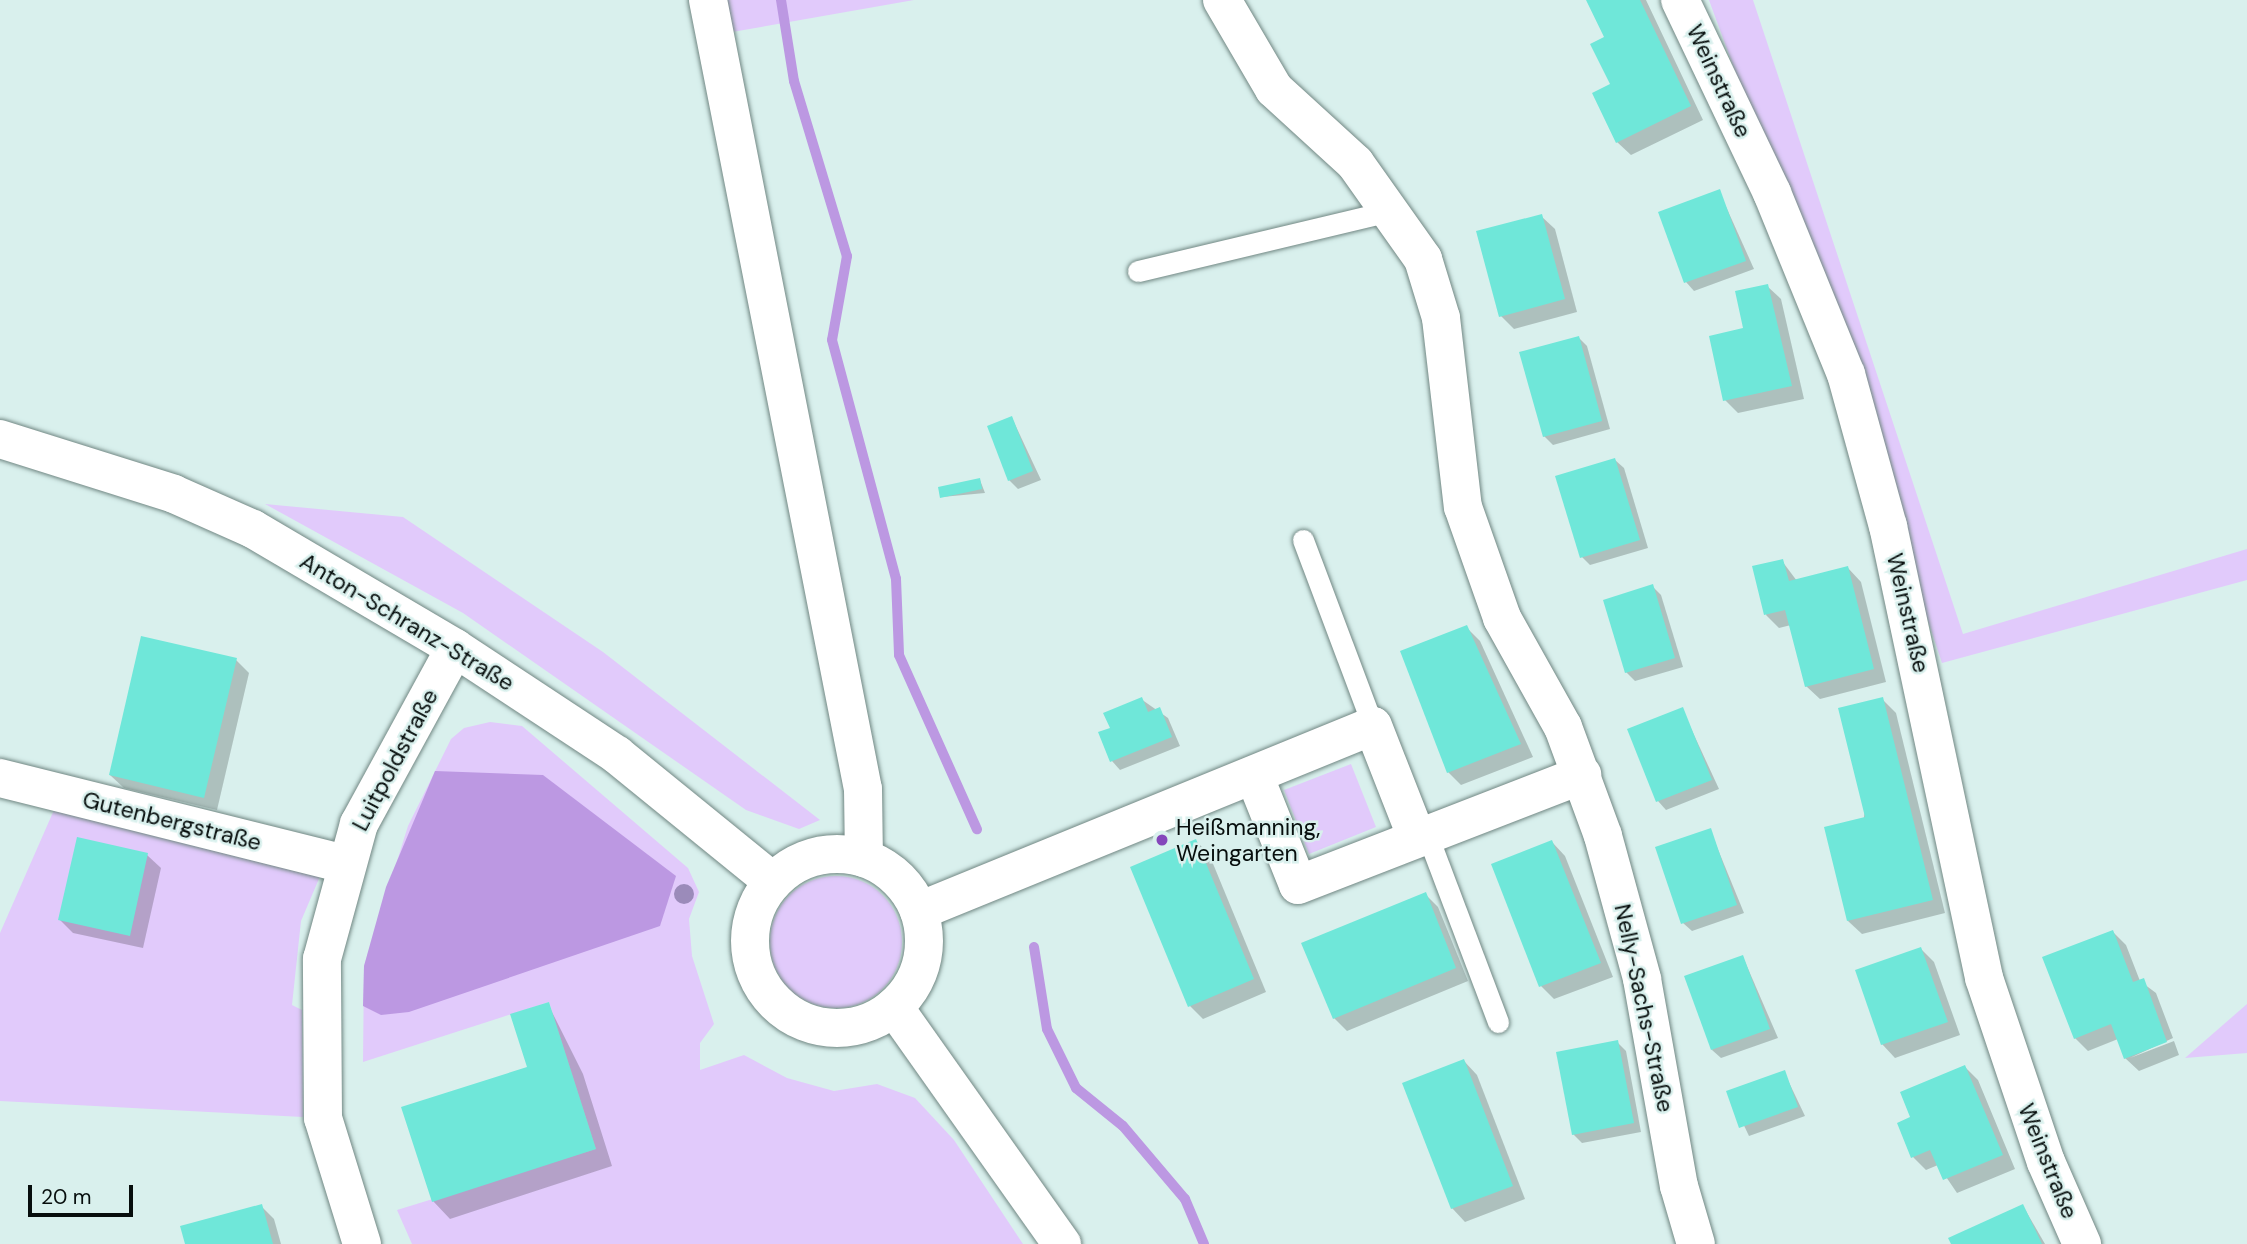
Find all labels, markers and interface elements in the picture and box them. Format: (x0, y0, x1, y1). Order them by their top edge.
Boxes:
street label: Weinstraße (1681, 20, 1757, 142)
street label: Anton-Schranz-Straße (295, 547, 519, 697)
street label: Weinstraße (1881, 551, 1935, 675)
street label: Luitpoldstraße (346, 684, 444, 836)
street label: Gutenbergstraße (80, 785, 264, 857)
place label: Heißmanning, Weingarten (1176, 813, 1321, 867)
marker: Heißmanning, Weingarten (1154, 832, 1170, 848)
street label: Nelly-Sachs-Straße (1608, 901, 1680, 1115)
street label: Weinstraße (2012, 1099, 2084, 1223)
scale bar (32, 1170, 136, 1214)
text: 20 m (41, 1183, 92, 1211)

